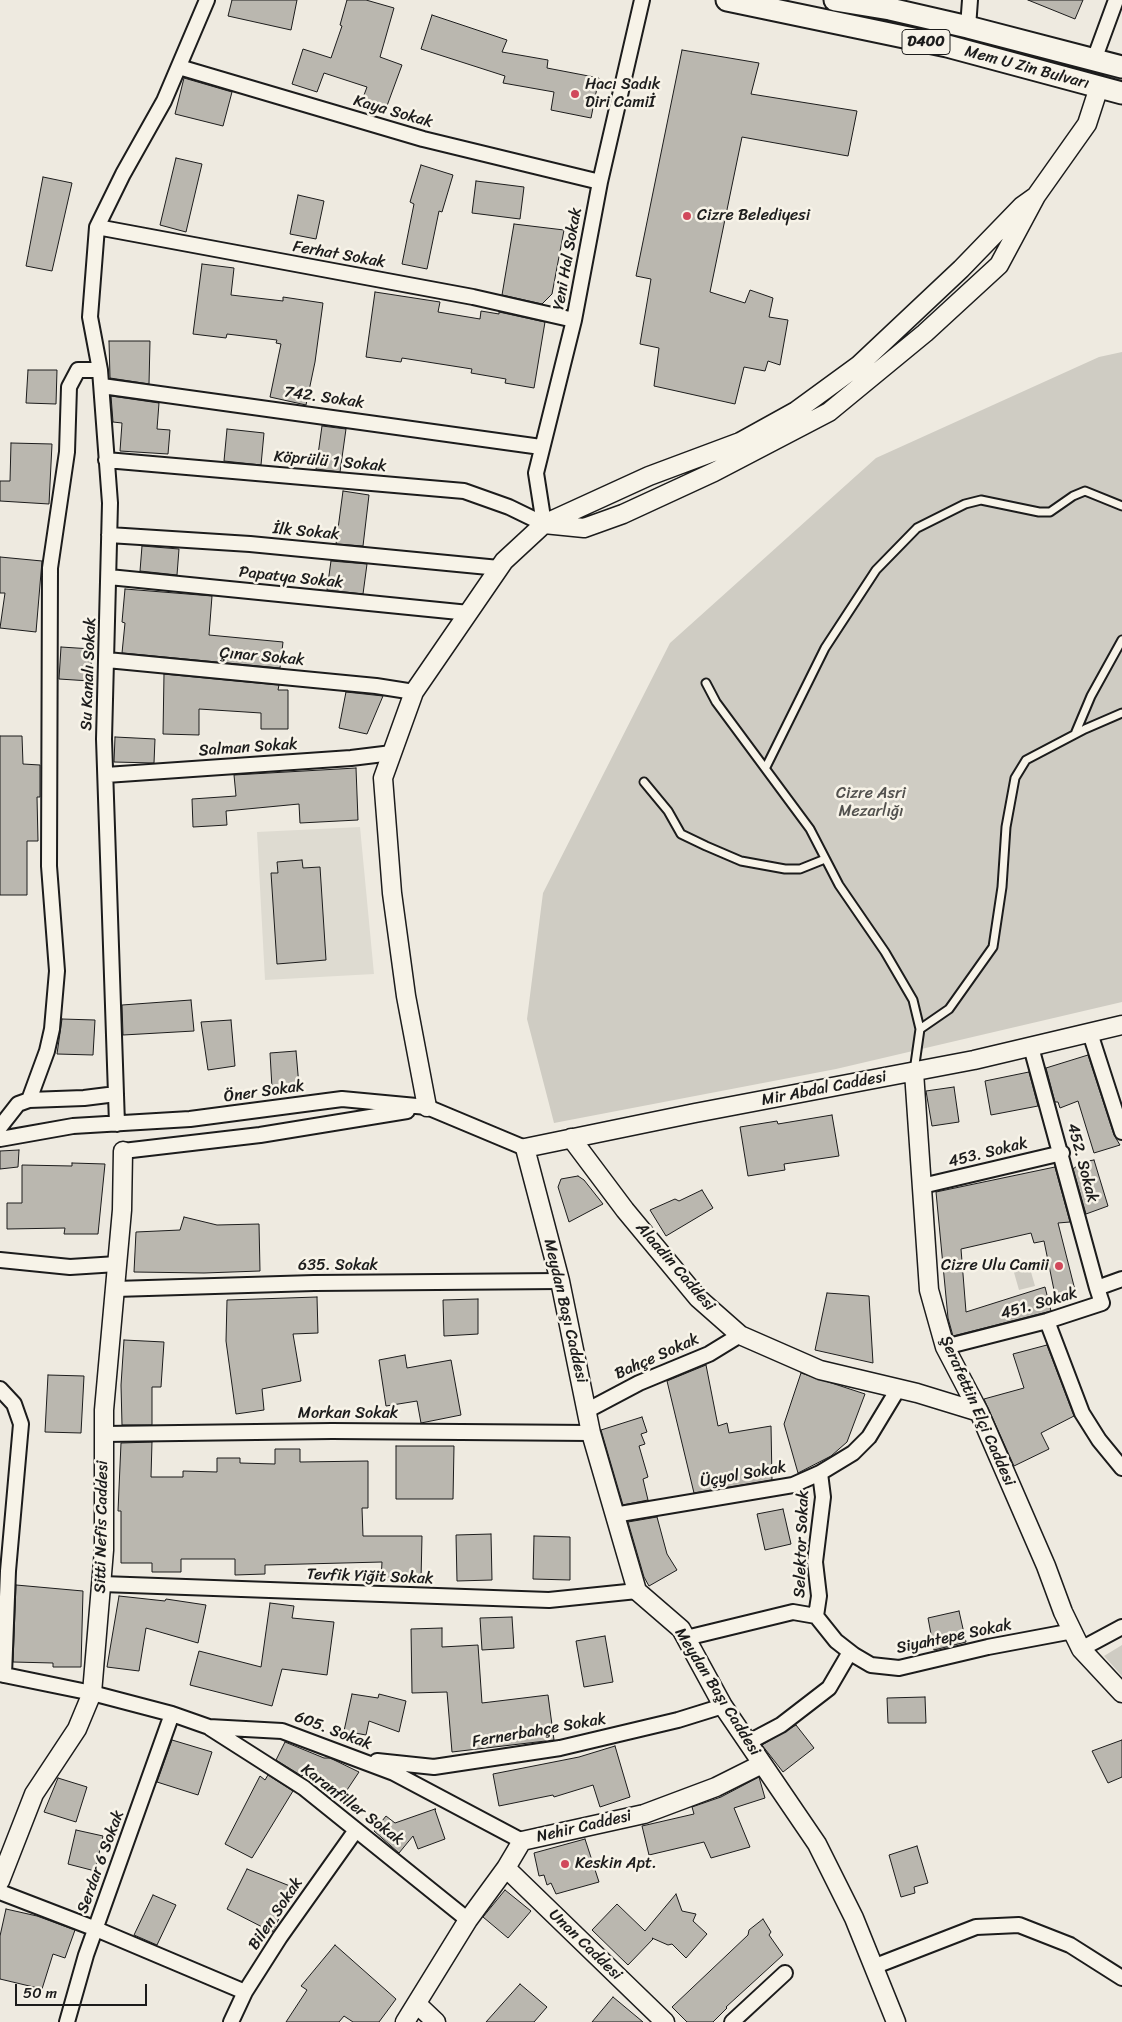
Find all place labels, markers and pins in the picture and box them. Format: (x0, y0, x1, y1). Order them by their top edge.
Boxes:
place label: Hacı Sadık Diri Camiİ (585, 75, 660, 113)
marker: Hacı Sadık Diri Camiİ (569, 88, 581, 100)
place label: Cizre Belediyesi (697, 206, 810, 226)
marker: Cizre Belediyesi (681, 210, 693, 222)
place label: Cizre Ulu Camii (941, 1256, 1049, 1276)
marker: Cizre Ulu Camii (1053, 1260, 1065, 1272)
place label: Keskin Apt. (575, 1854, 657, 1874)
marker: Keskin Apt. (559, 1858, 571, 1870)

